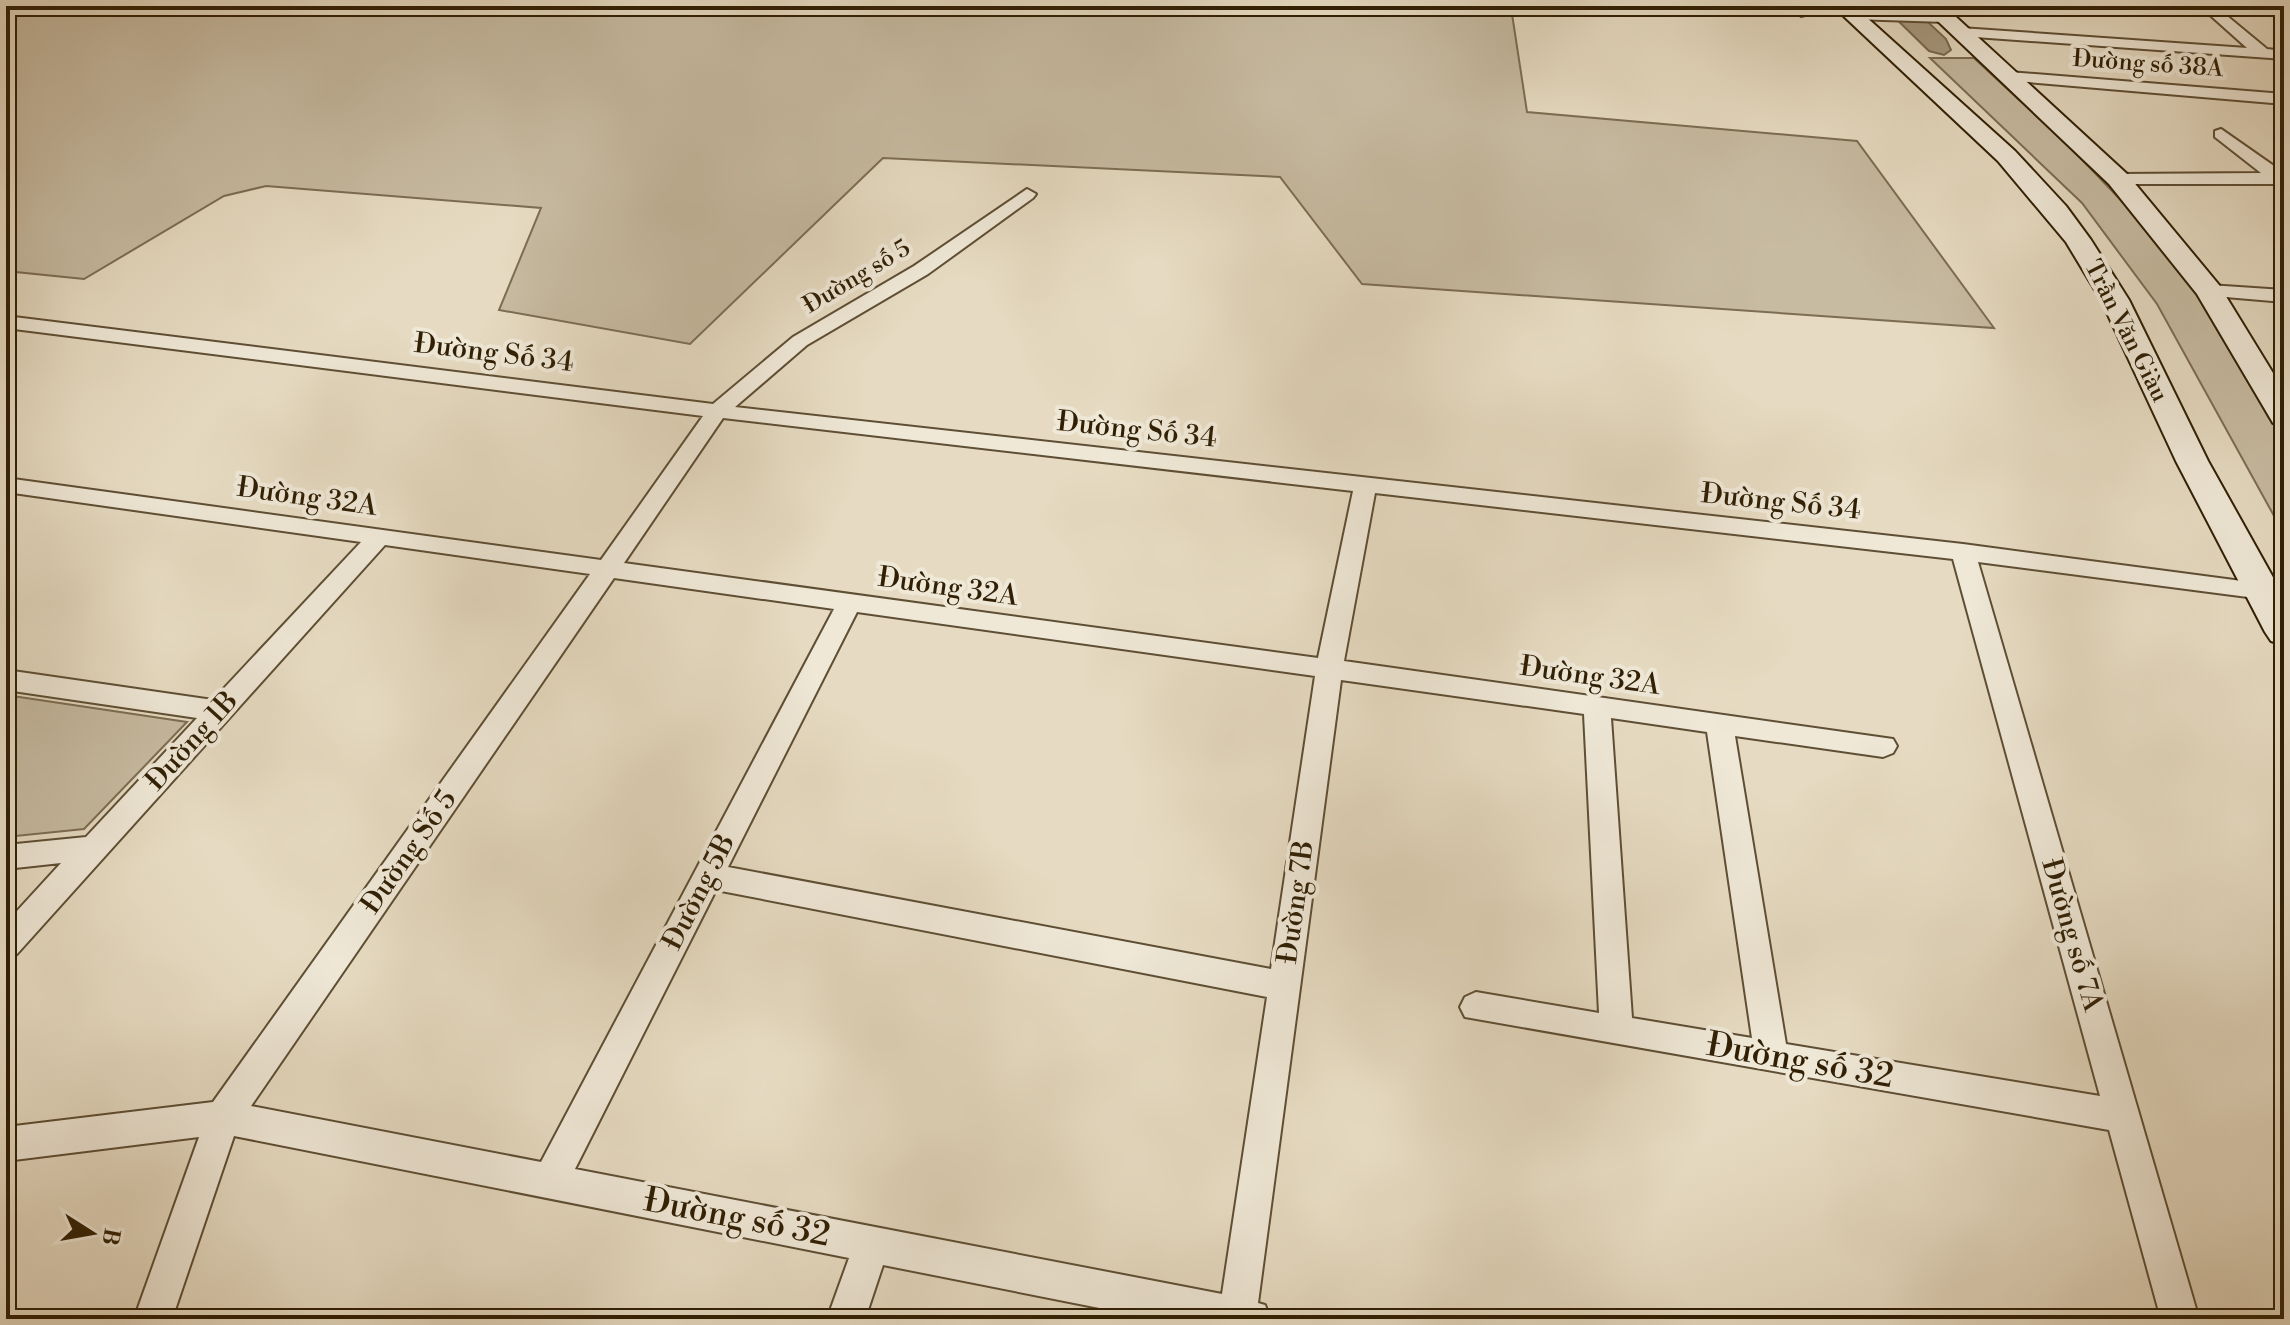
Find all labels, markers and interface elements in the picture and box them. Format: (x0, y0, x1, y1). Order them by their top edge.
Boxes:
street label: Đường số 38A (2072, 44, 2225, 84)
street label: Đường số 5 (798, 233, 916, 321)
street label: Trần Văn Giàu (2077, 255, 2175, 407)
street label: Đường Số 34 (412, 326, 576, 380)
street label: Đường Số 34 (1055, 404, 1219, 456)
street label: Đường 32A (235, 470, 380, 524)
street label: Đường Số 34 (1699, 476, 1863, 528)
street label: Đường 32A (876, 560, 1021, 614)
street label: Đường 32A (1518, 649, 1663, 703)
street label: Đường 1B (138, 684, 246, 798)
street label: Đường Số 5 (354, 783, 464, 921)
street label: Đường 5B (655, 828, 743, 956)
street label: Đường 7B (1270, 838, 1322, 966)
street label: Đường số 7A (2033, 854, 2111, 1016)
street label: Đường số 32 (1703, 1024, 1897, 1098)
street label: Đường số 32 (640, 1179, 834, 1257)
north arrow (52, 1193, 132, 1273)
text: B (95, 1226, 125, 1247)

